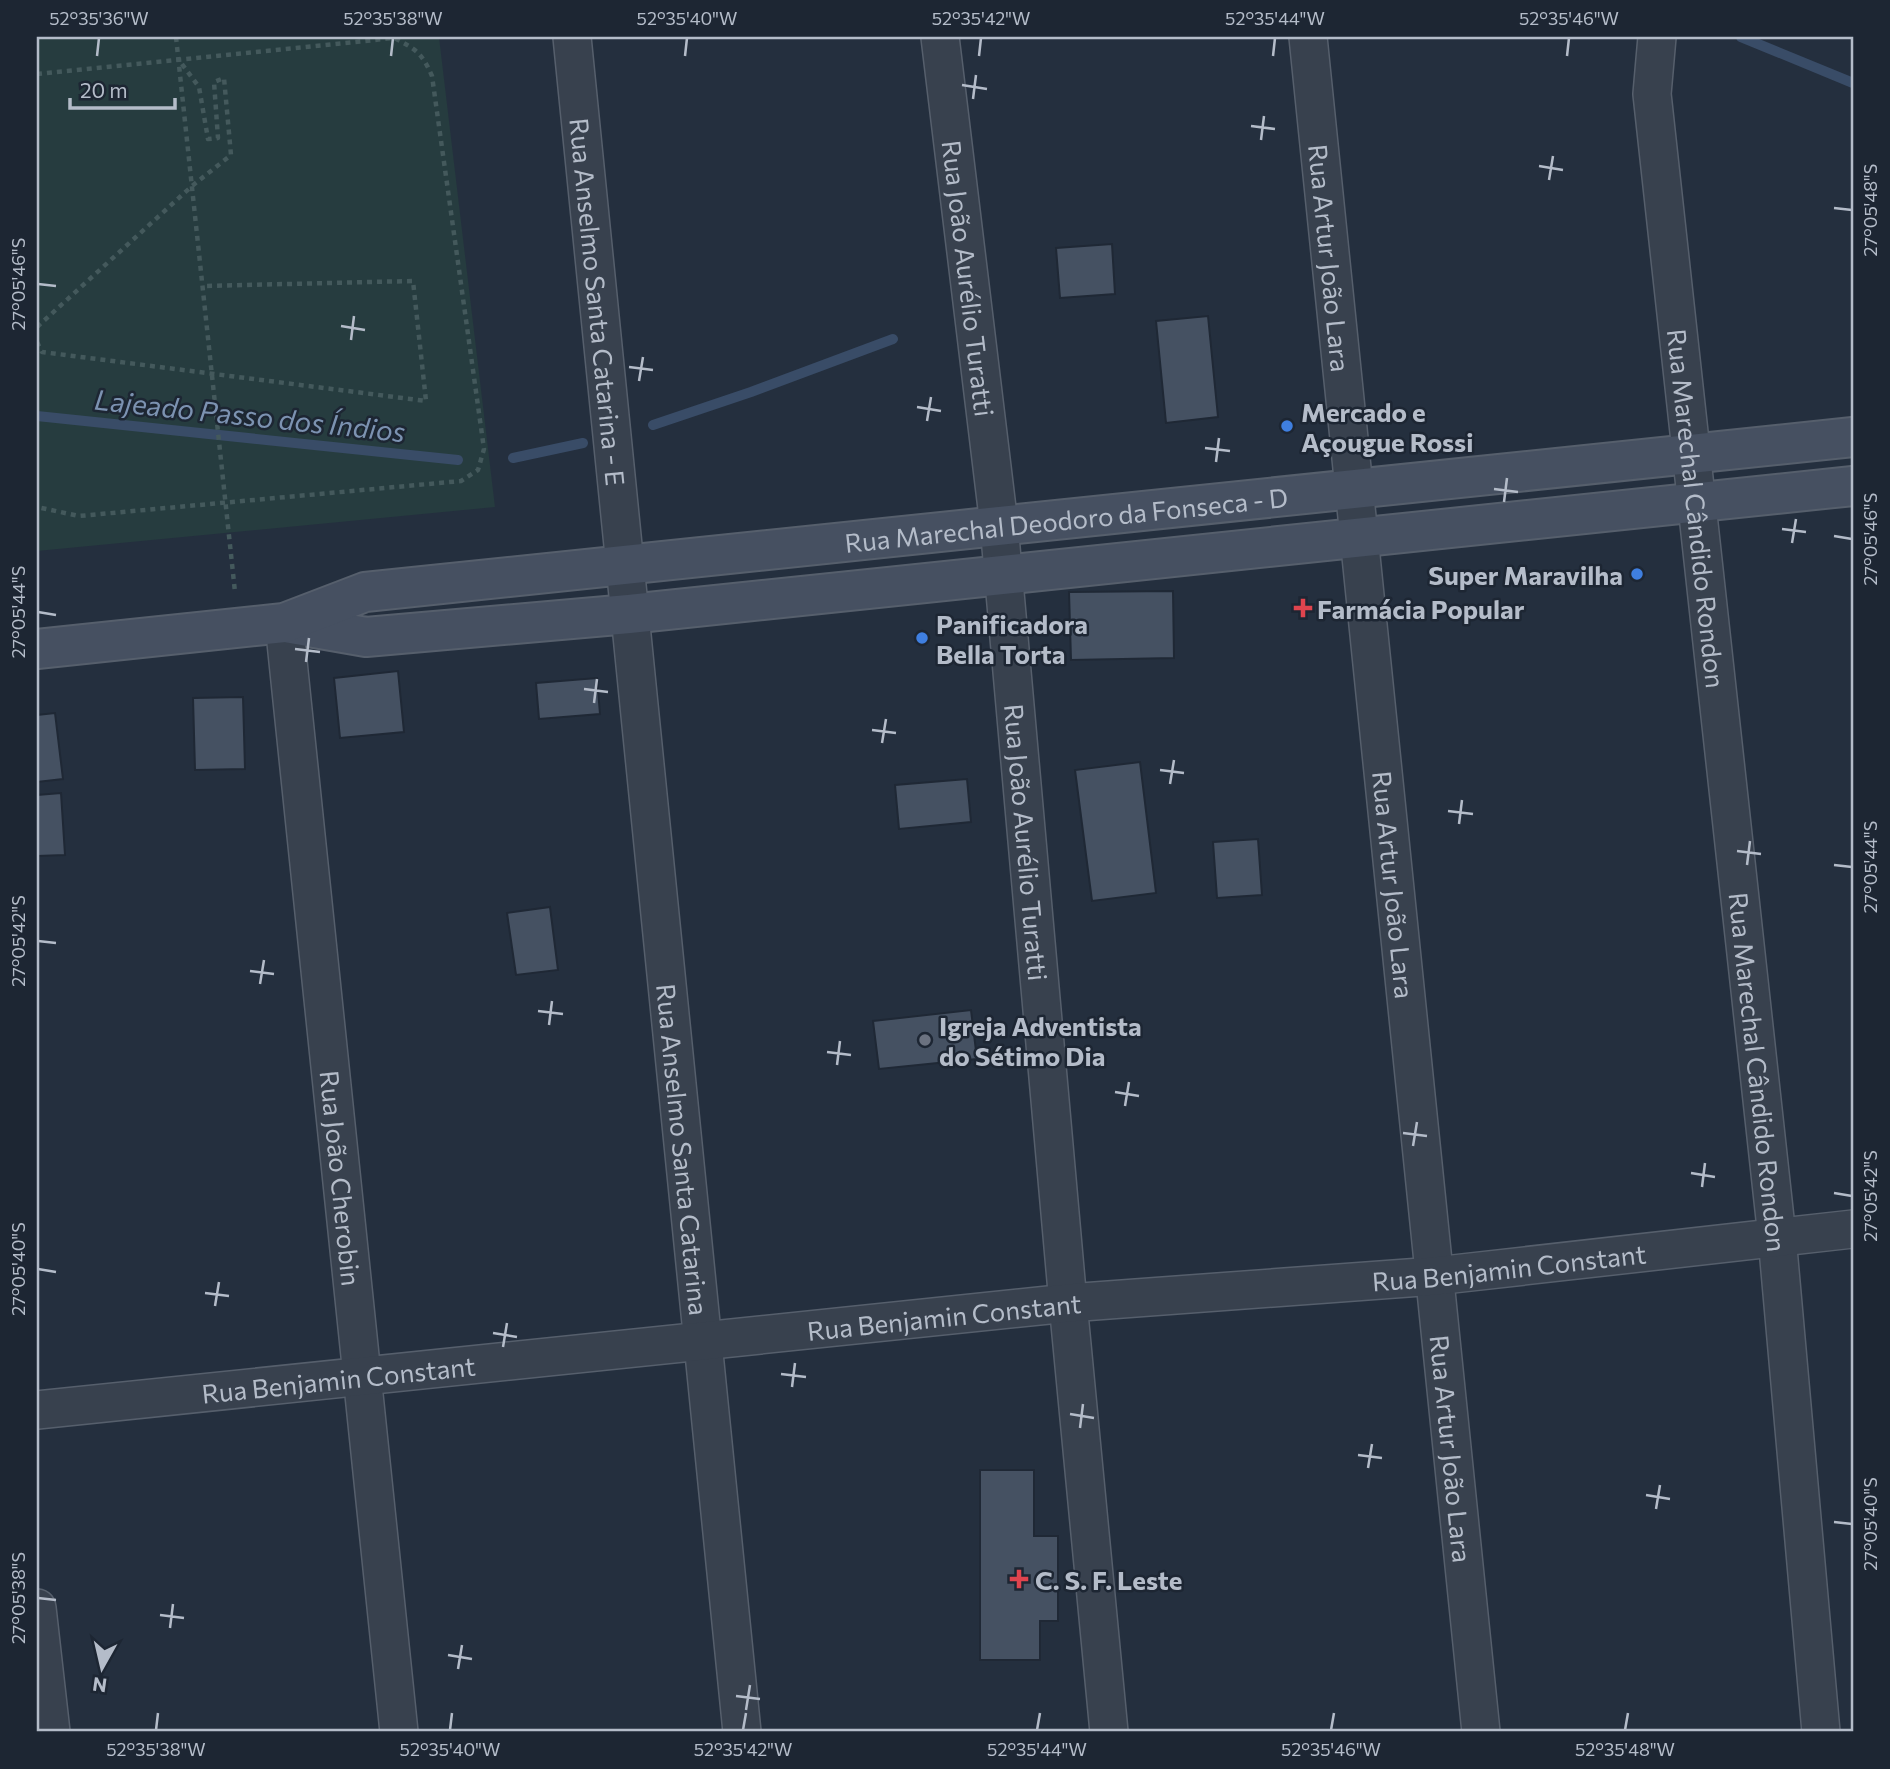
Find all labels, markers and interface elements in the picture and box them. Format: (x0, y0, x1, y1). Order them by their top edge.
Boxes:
text: 52°35'36"W (49, 7, 149, 29)
text: 52°35'38"W (343, 7, 443, 29)
text: 52°35'40"W (637, 7, 737, 29)
text: 52°35'42"W (932, 7, 1030, 29)
text: 52°35'44"W (1225, 7, 1325, 29)
text: 52°35'46"W (1519, 7, 1619, 29)
scale bar (70, 66, 175, 110)
text: 20 m (80, 77, 128, 102)
street label: Rua Anselmo Santa Catarina - E (565, 116, 632, 487)
street label: Rua João Aurélio Turatti (937, 138, 1001, 418)
street label: Rua Artur João Lara (1304, 143, 1358, 373)
text: 27°05'48"S (1859, 164, 1881, 256)
text: 27°05'46"S (7, 238, 29, 330)
street label: Rua Marechal Cândido Rondon (1662, 327, 1732, 690)
water label: Lajeado Passo dos Índios (93, 382, 407, 448)
place label: Mercado e Açougue Rossi (1301, 396, 1473, 457)
marker: Mercado e Açougue Rossi (1279, 418, 1295, 434)
street label: Rua Marechal Deodoro da Fonseca - D (843, 480, 1289, 557)
text: 27°05'46"S (1859, 493, 1881, 585)
place label: Super Maravilha (1428, 559, 1623, 590)
text: 27°05'44"S (7, 566, 29, 658)
marker: Super Maravilha (1629, 566, 1645, 582)
place label: Farmácia Popular (1317, 593, 1525, 624)
marker: Farmácia Popular (1295, 600, 1311, 616)
place label: Panificadora Bella Torta (936, 608, 1088, 669)
marker: Panificadora Bella Torta (914, 630, 930, 646)
street label: Rua João Aurélio Turatti (999, 702, 1055, 982)
street label: Rua Artur João Lara (1367, 769, 1422, 1000)
text: 27°05'44"S (1859, 821, 1881, 913)
street label: Rua Marechal Cândido Rondon (1724, 891, 1794, 1253)
text: 27°05'42"S (7, 895, 29, 987)
street label: Rua Anselmo Santa Catarina (652, 982, 716, 1317)
place label: Igreja Adventista do Sétimo Dia (939, 1010, 1142, 1071)
marker: Igreja Adventista do Sétimo Dia (917, 1032, 933, 1048)
street label: Rua João Cherobin (315, 1069, 368, 1287)
text: 27°05'42"S (1859, 1150, 1881, 1242)
text: 27°05'40"S (7, 1222, 29, 1316)
street label: Rua Benjamin Constant (1371, 1237, 1647, 1296)
street label: Rua Benjamin Constant (806, 1287, 1082, 1345)
street label: Rua Artur João Lara (1425, 1333, 1479, 1564)
street label: Rua Benjamin Constant (200, 1349, 477, 1408)
text: 27°05'40"S (1859, 1477, 1881, 1571)
text: 27°05'38"S (7, 1552, 29, 1644)
place label: C. S. F. Leste (1035, 1564, 1182, 1595)
marker: C. S. F. Leste (1009, 1569, 1029, 1589)
north arrow (66, 1632, 136, 1702)
text: N (91, 1673, 108, 1698)
text: 52°35'38"W (106, 1738, 206, 1760)
text: 52°35'40"W (400, 1738, 500, 1760)
text: 52°35'42"W (694, 1738, 792, 1760)
text: 52°35'44"W (987, 1738, 1087, 1760)
text: 52°35'46"W (1281, 1738, 1381, 1760)
text: 52°35'48"W (1575, 1738, 1675, 1760)

